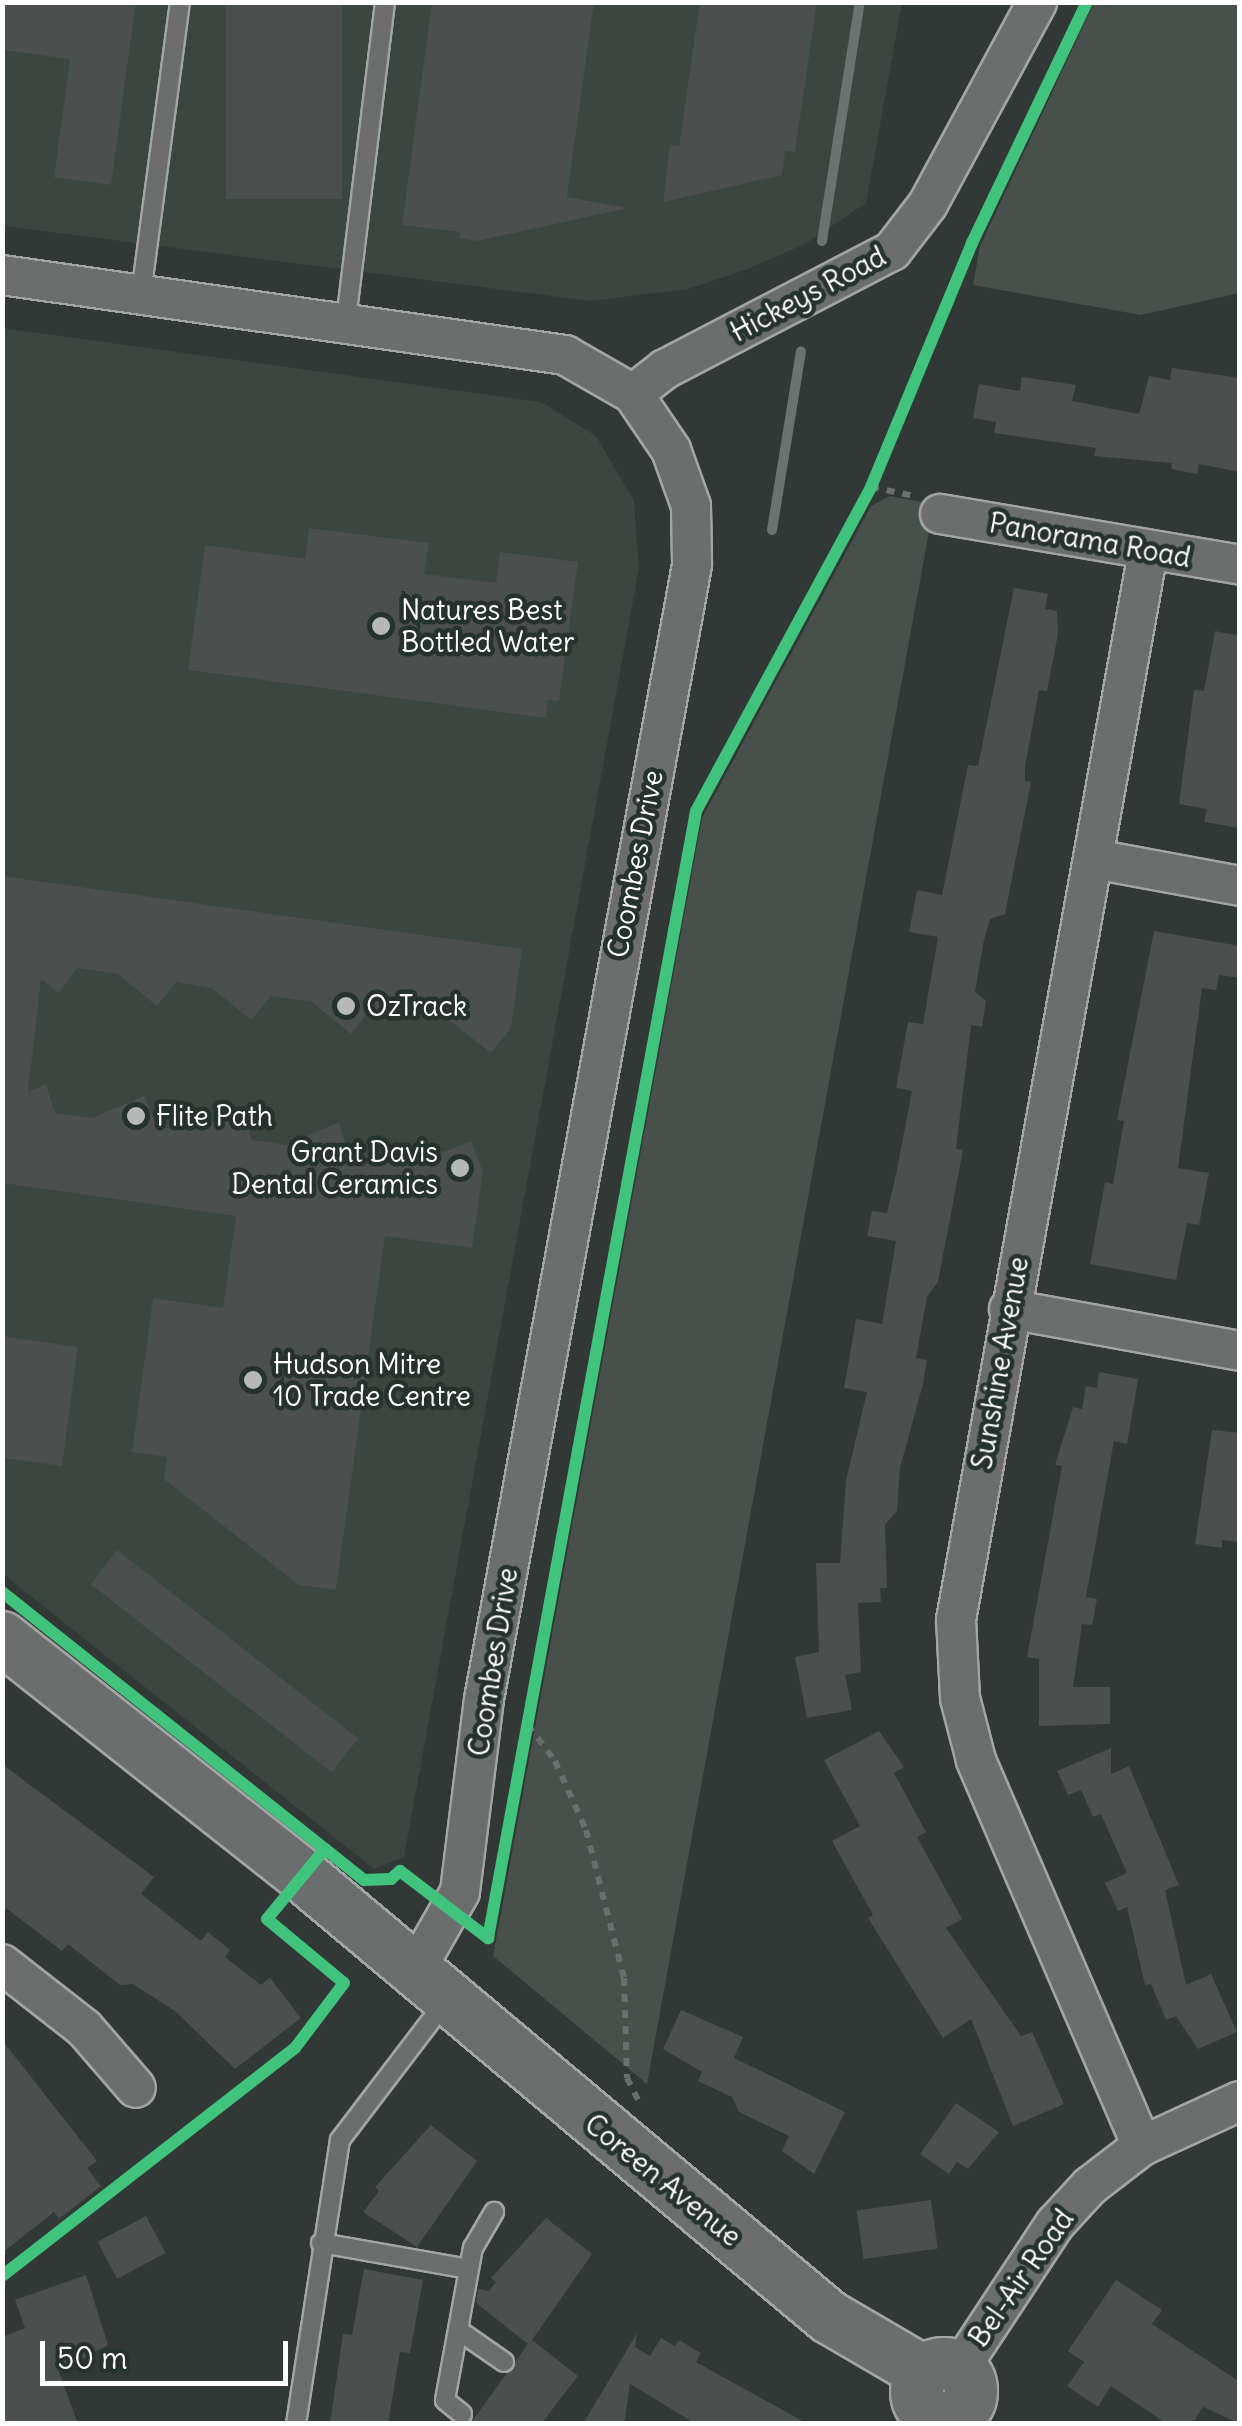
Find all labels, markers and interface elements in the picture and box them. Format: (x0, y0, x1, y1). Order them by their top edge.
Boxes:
street label: Hickeys Road (725, 239, 891, 349)
street label: Panorama Road (987, 506, 1193, 574)
place label: Natures Best Bottled Water (401, 593, 574, 659)
marker: Natures Best Bottled Water (370, 615, 392, 637)
street label: Coombes Drive (600, 767, 670, 961)
place label: OzTrack (366, 989, 467, 1023)
marker: OzTrack (335, 995, 357, 1017)
place label: Flite Path (156, 1099, 273, 1133)
marker: Flite Path (125, 1105, 147, 1127)
place label: Grant Davis Dental Ceramics (231, 1135, 438, 1201)
marker: Grant Davis Dental Ceramics (447, 1155, 473, 1181)
street label: Sunshine Avenue (965, 1254, 1035, 1472)
place label: Hudson Mitre 10 Trade Centre (273, 1347, 471, 1413)
marker: Hudson Mitre 10 Trade Centre (242, 1369, 264, 1391)
street label: Coombes Drive (462, 1565, 524, 1759)
street label: Coreen Avenue (578, 2107, 748, 2253)
street label: Bel-Air Road (961, 2203, 1081, 2353)
scale bar (45, 2321, 292, 2383)
text: 50 m (57, 2339, 127, 2377)

